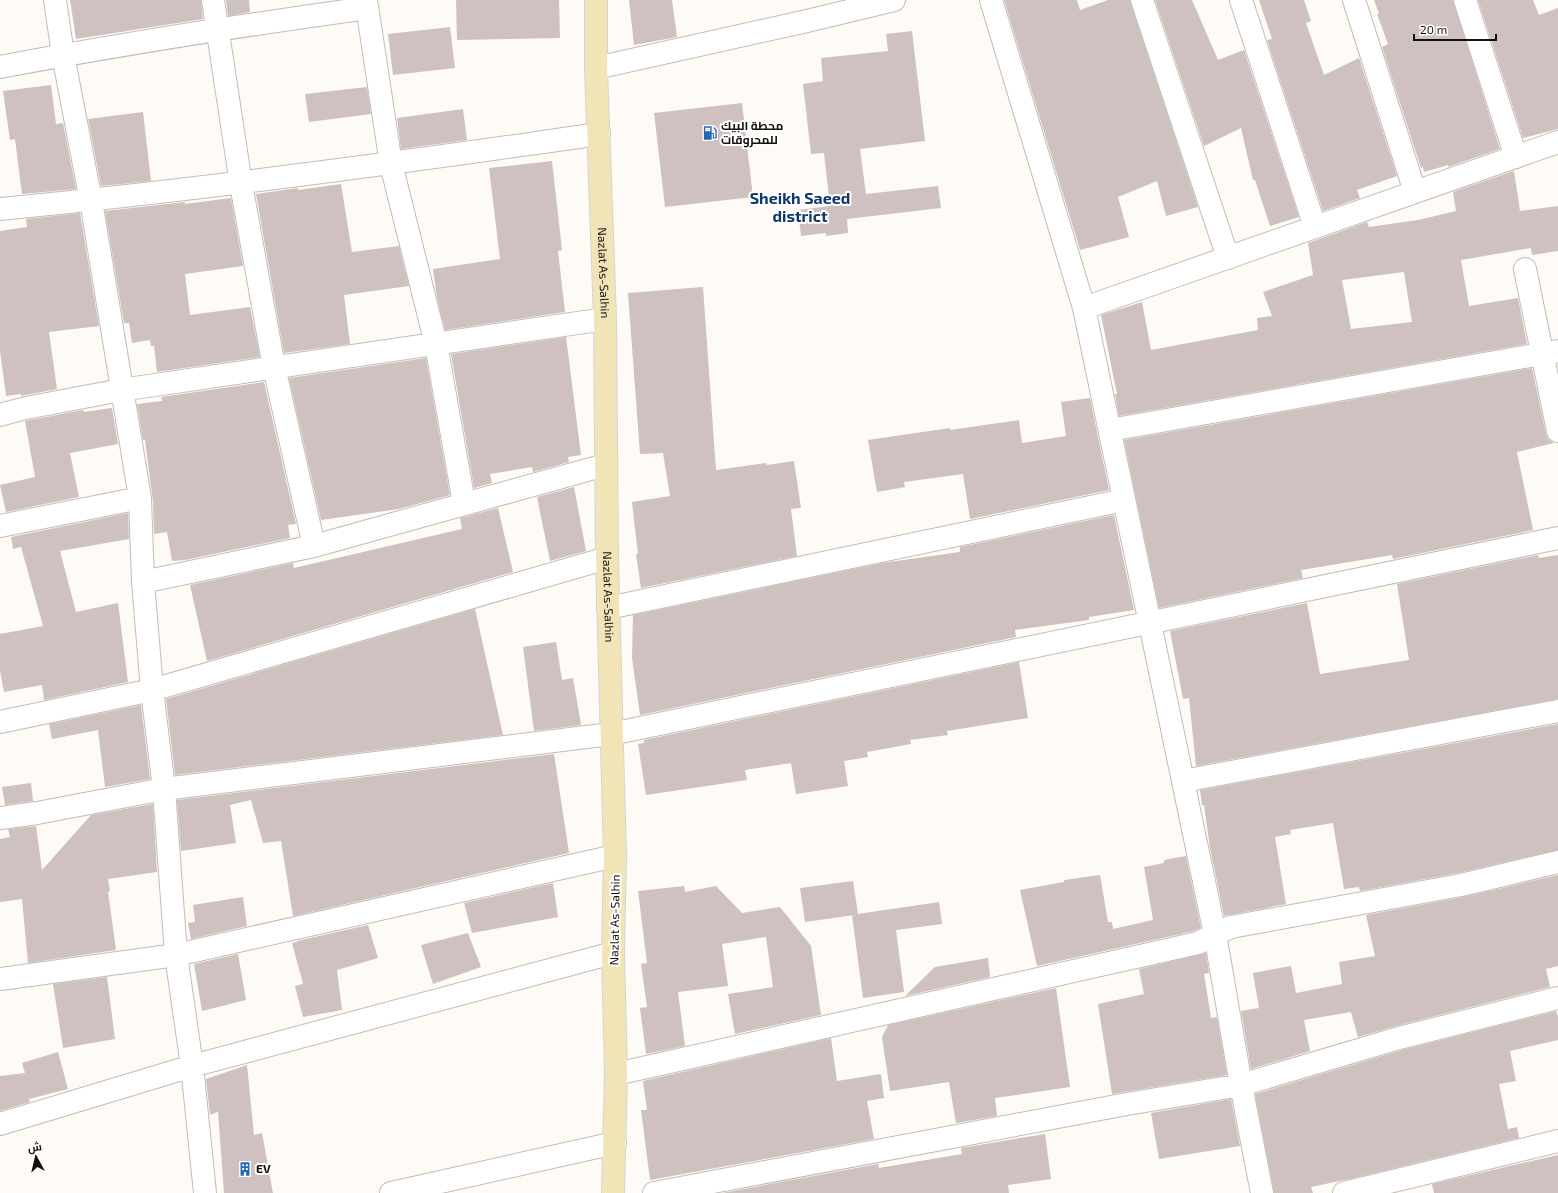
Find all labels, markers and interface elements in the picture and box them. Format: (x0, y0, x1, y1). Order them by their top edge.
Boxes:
scale bar (1414, 16, 1496, 42)
text: 20 m (1420, 22, 1447, 36)
place label: محطة البيك للمحروقات (721, 118, 783, 148)
fuel station icon: محطة البيك للمحروقات (702, 125, 718, 141)
district label: Sheikh Saeed district (750, 188, 850, 225)
street label: Nazlat As-Salhin (596, 227, 613, 319)
street label: Nazlat As-Salhin (601, 551, 617, 642)
street label: Nazlat As-Salhin (606, 874, 622, 966)
north arrow (16, 1137, 56, 1177)
text: ش (27, 1139, 43, 1155)
building icon: EV (237, 1161, 253, 1177)
place label: EV (256, 1161, 271, 1175)

